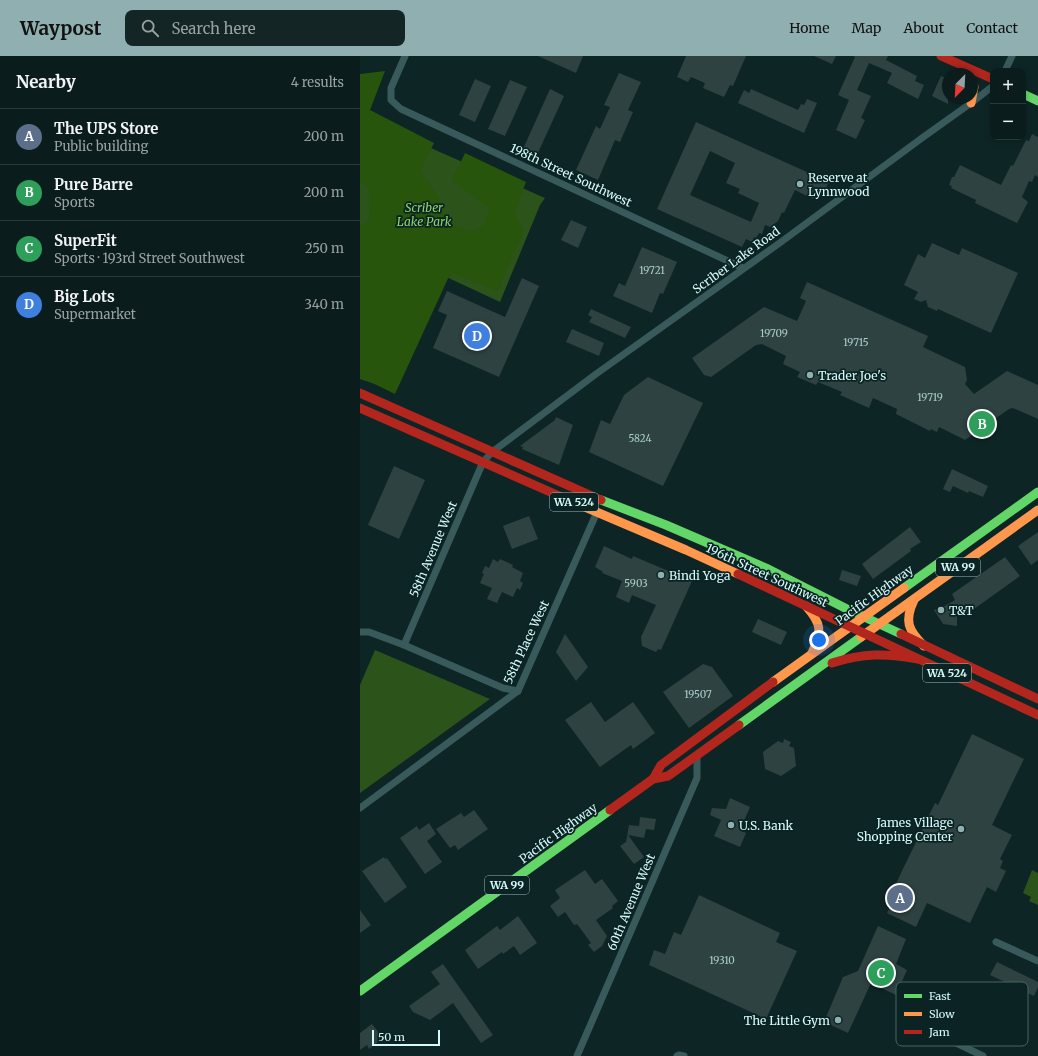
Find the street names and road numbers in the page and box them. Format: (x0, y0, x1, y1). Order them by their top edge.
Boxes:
street label: 198th Street Southwest (508, 140, 635, 210)
street label: Scriber Lake Road (689, 223, 783, 297)
road number: WA 524 (550, 493, 598, 511)
street label: 58th Avenue West (406, 499, 460, 599)
street label: 196th Street Southwest (704, 540, 831, 610)
road number: WA 99 (936, 558, 980, 576)
street label: Pacific Highway (832, 562, 916, 628)
street label: 58th Place West (500, 598, 552, 686)
road number: WA 524 (923, 664, 971, 682)
street label: Pacific Highway (516, 800, 600, 866)
street label: 60th Avenue West (604, 851, 658, 953)
road number: WA 99 (485, 876, 529, 894)

